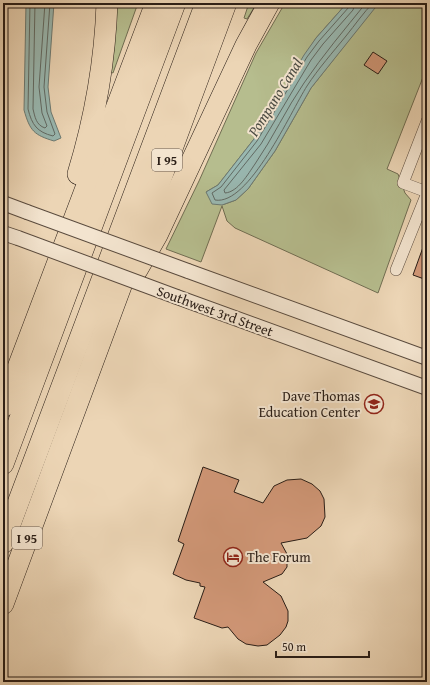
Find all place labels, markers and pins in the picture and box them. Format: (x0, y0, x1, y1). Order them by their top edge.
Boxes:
place label: Dave Thomas Education Center (259, 386, 360, 422)
school or university icon: Dave Thomas Education Center (363, 393, 385, 415)
hotel icon: The Forum (222, 546, 244, 568)
place label: The Forum (247, 547, 311, 567)

